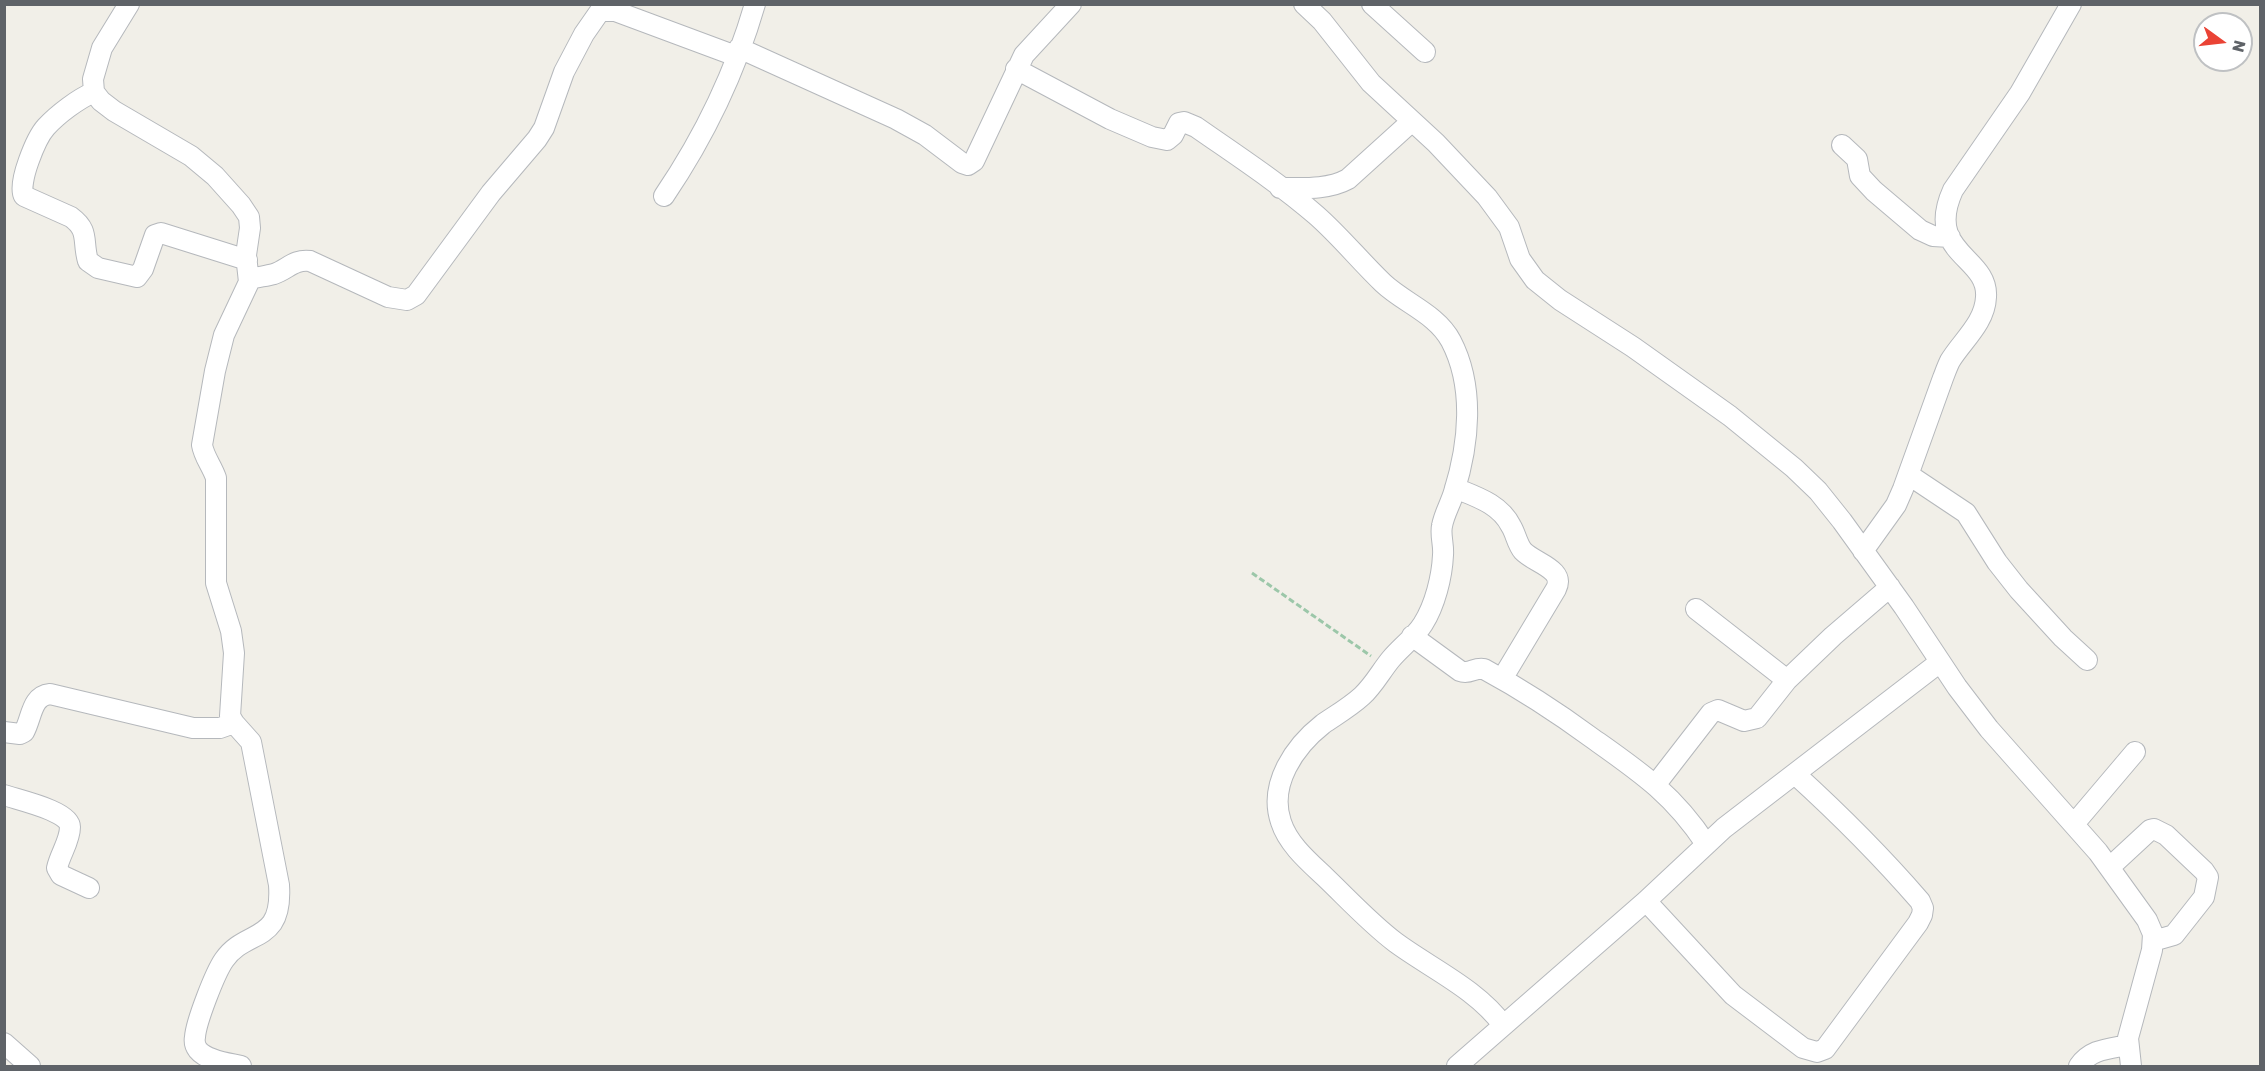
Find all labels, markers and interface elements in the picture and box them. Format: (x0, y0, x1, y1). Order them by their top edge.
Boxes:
north arrow (2193, 12, 2253, 72)
text: N (2228, 38, 2250, 54)

